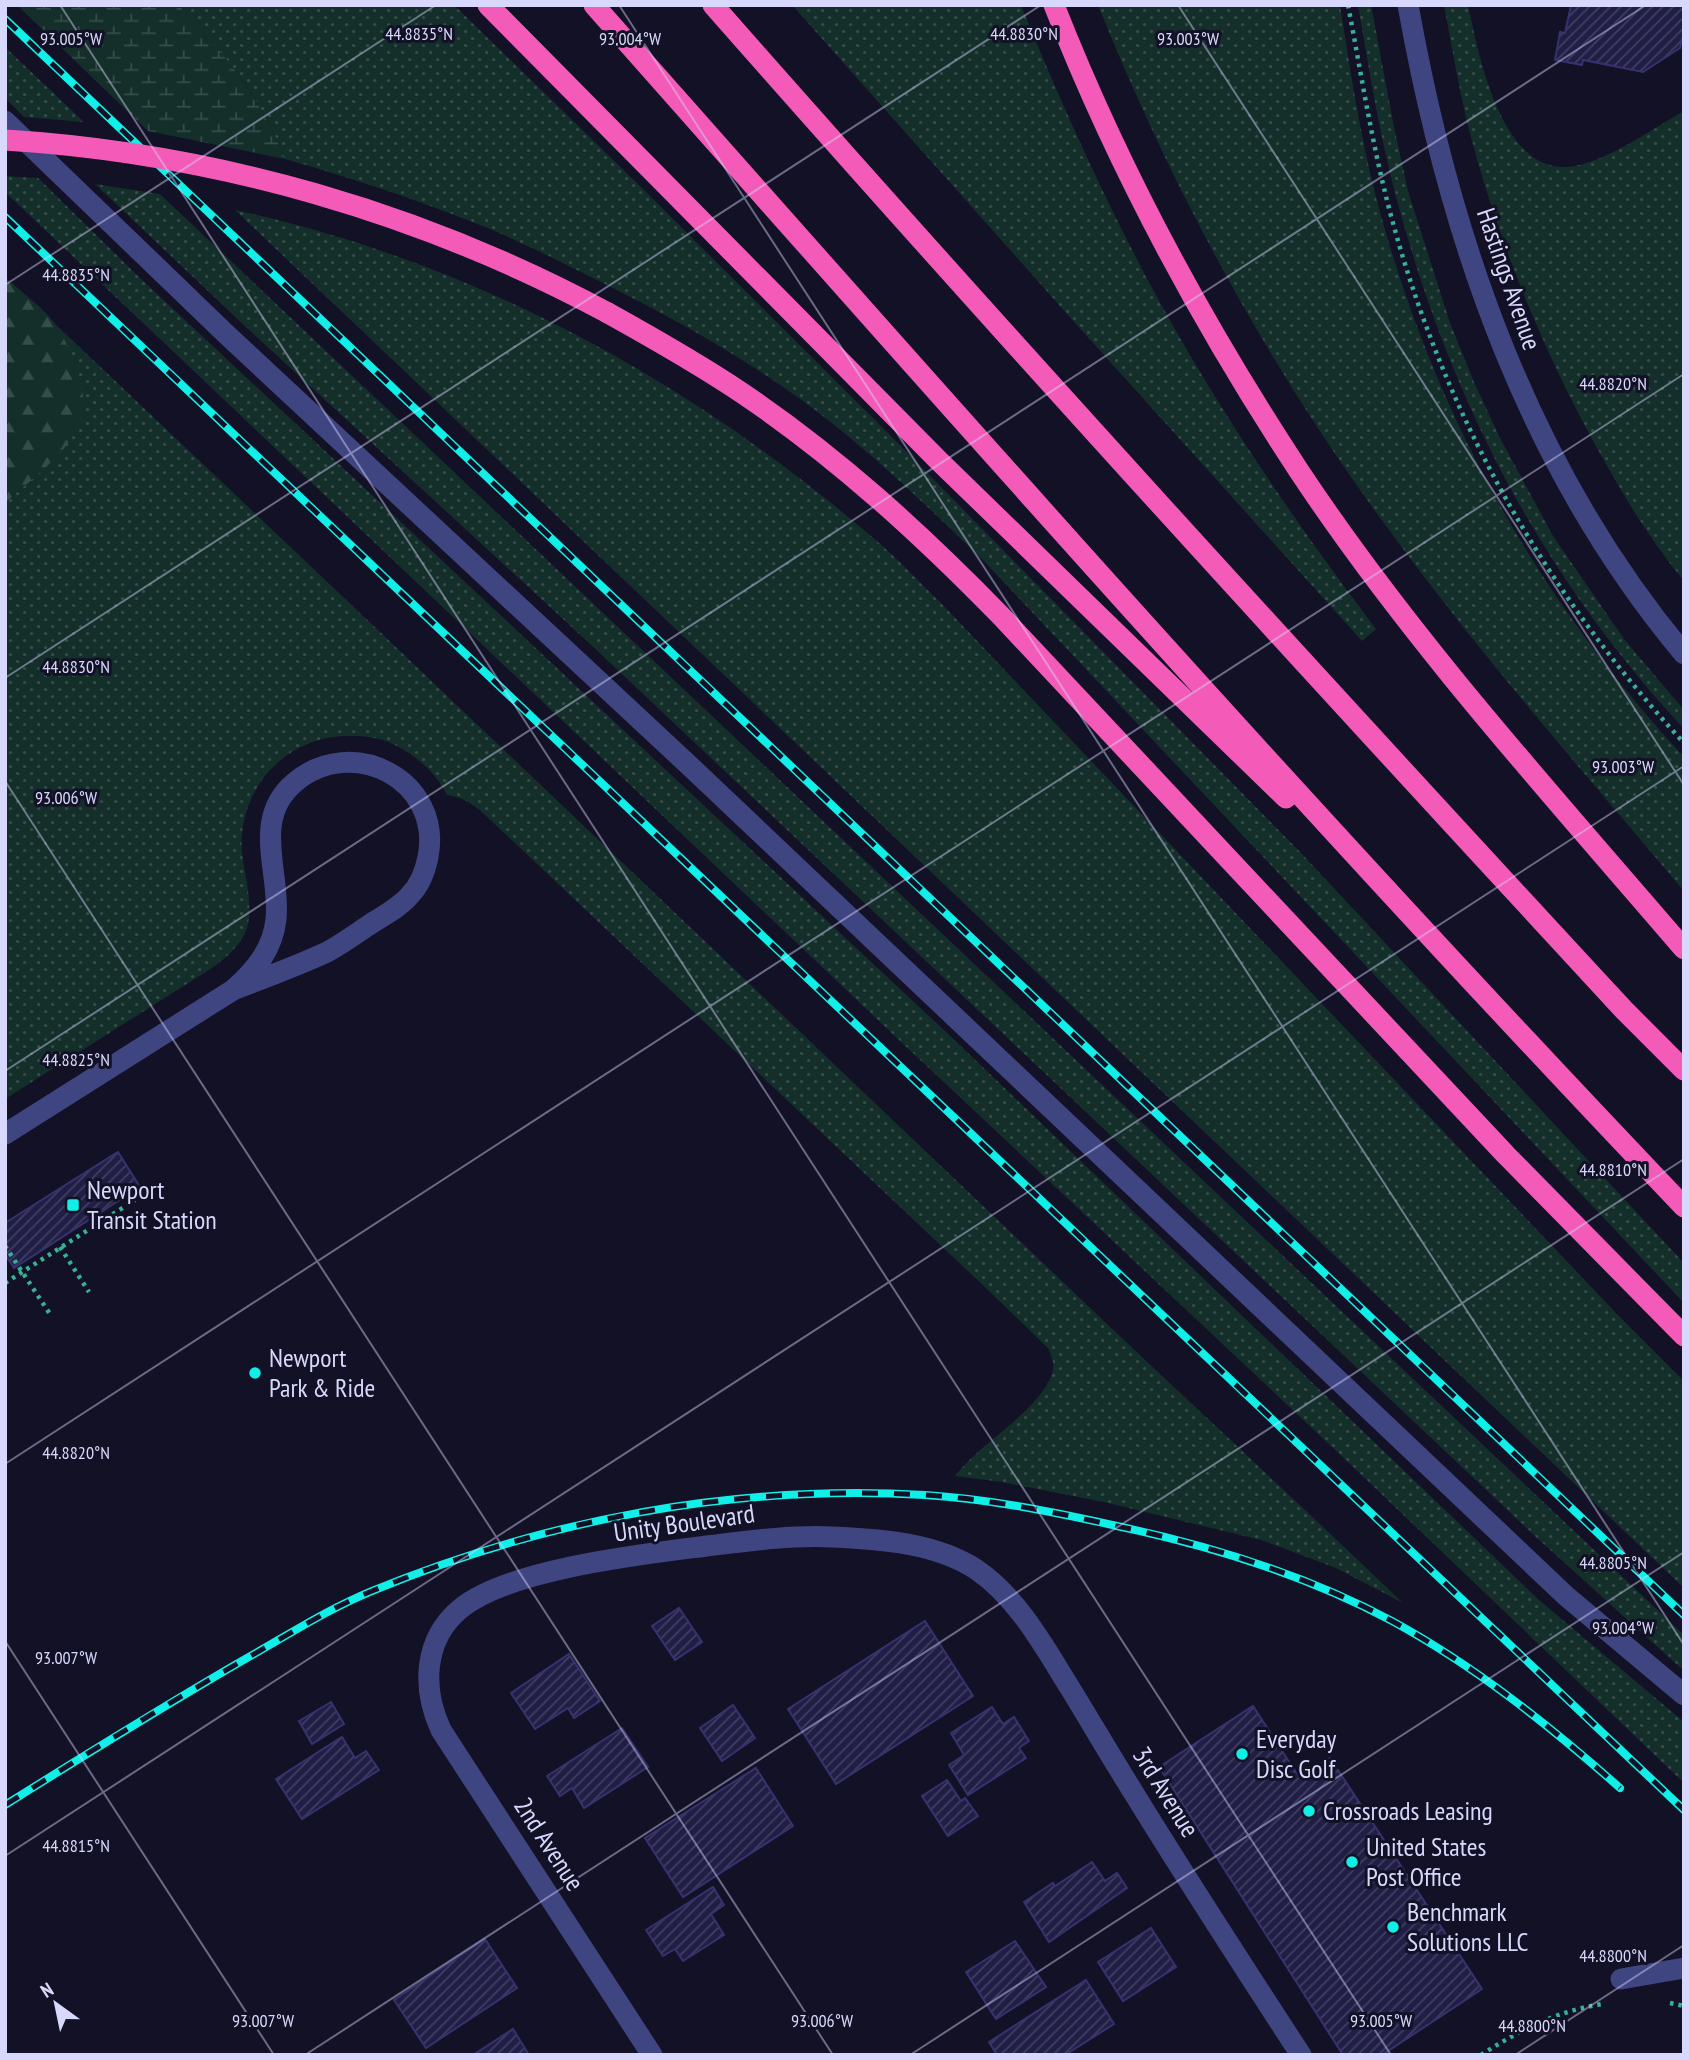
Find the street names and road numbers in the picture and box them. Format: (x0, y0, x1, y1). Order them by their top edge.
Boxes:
street label: Hastings Avenue (1470, 204, 1549, 354)
street label: Unity Boulevard (611, 1496, 757, 1549)
street label: 3rd Avenue (1126, 1740, 1207, 1843)
street label: 2nd Avenue (507, 1791, 592, 1897)

